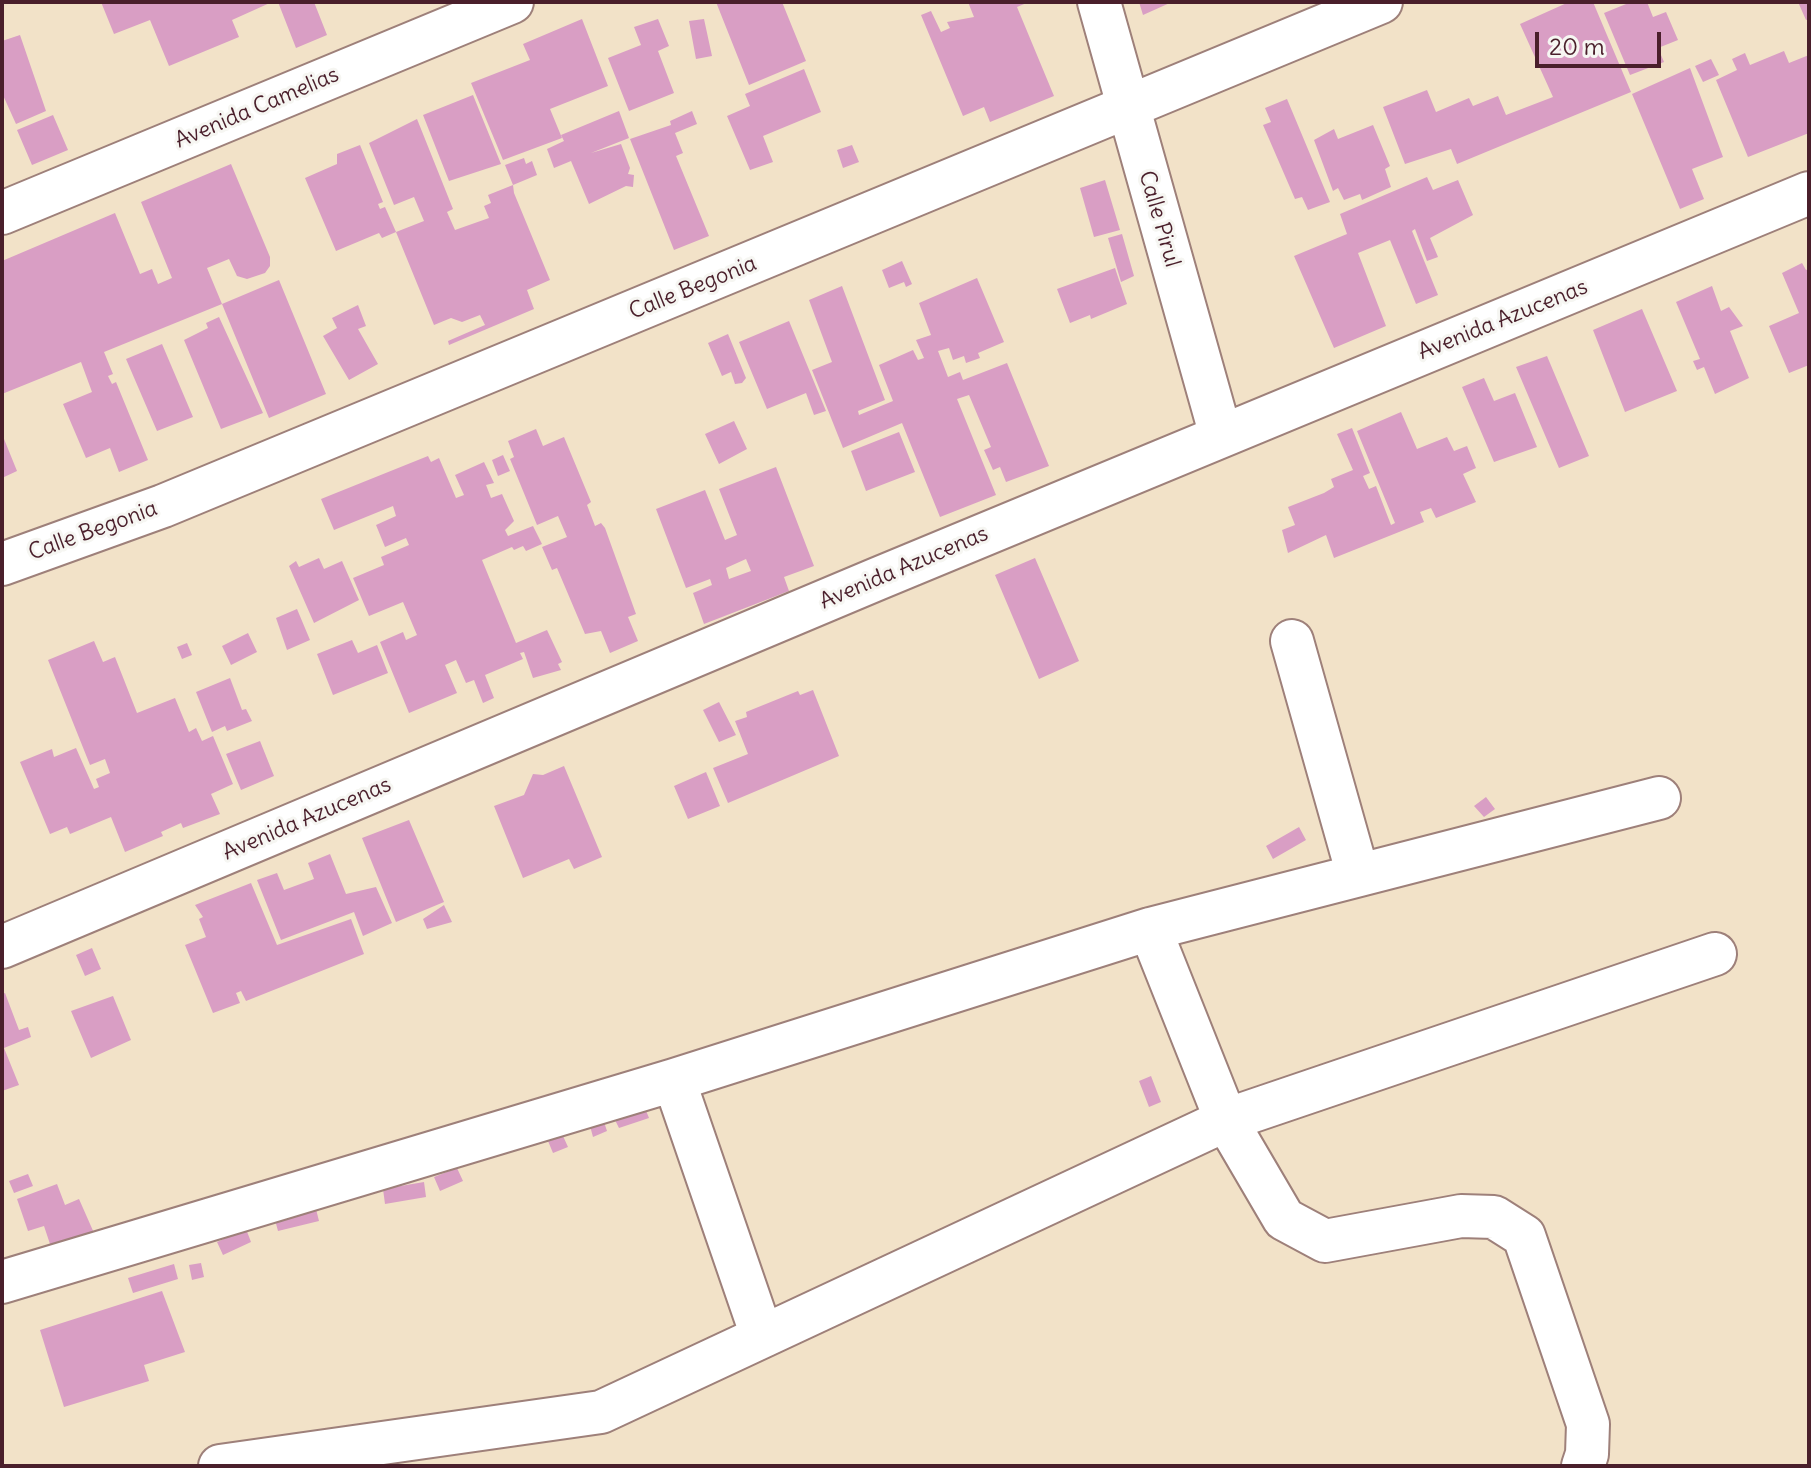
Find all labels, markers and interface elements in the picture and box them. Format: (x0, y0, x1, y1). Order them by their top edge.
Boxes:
scale bar (1539, 16, 1665, 66)
text: 20 m (1549, 31, 1605, 61)
street label: Avenida Camelias (171, 62, 343, 154)
street label: Calle Pirul (1133, 168, 1185, 270)
street label: Calle Begonia (625, 250, 761, 326)
street label: Avenida Azucenas (1414, 274, 1592, 366)
street label: Calle Begonia (25, 496, 161, 566)
street label: Avenida Azucenas (816, 521, 992, 615)
street label: Avenida Azucenas (219, 772, 395, 866)

